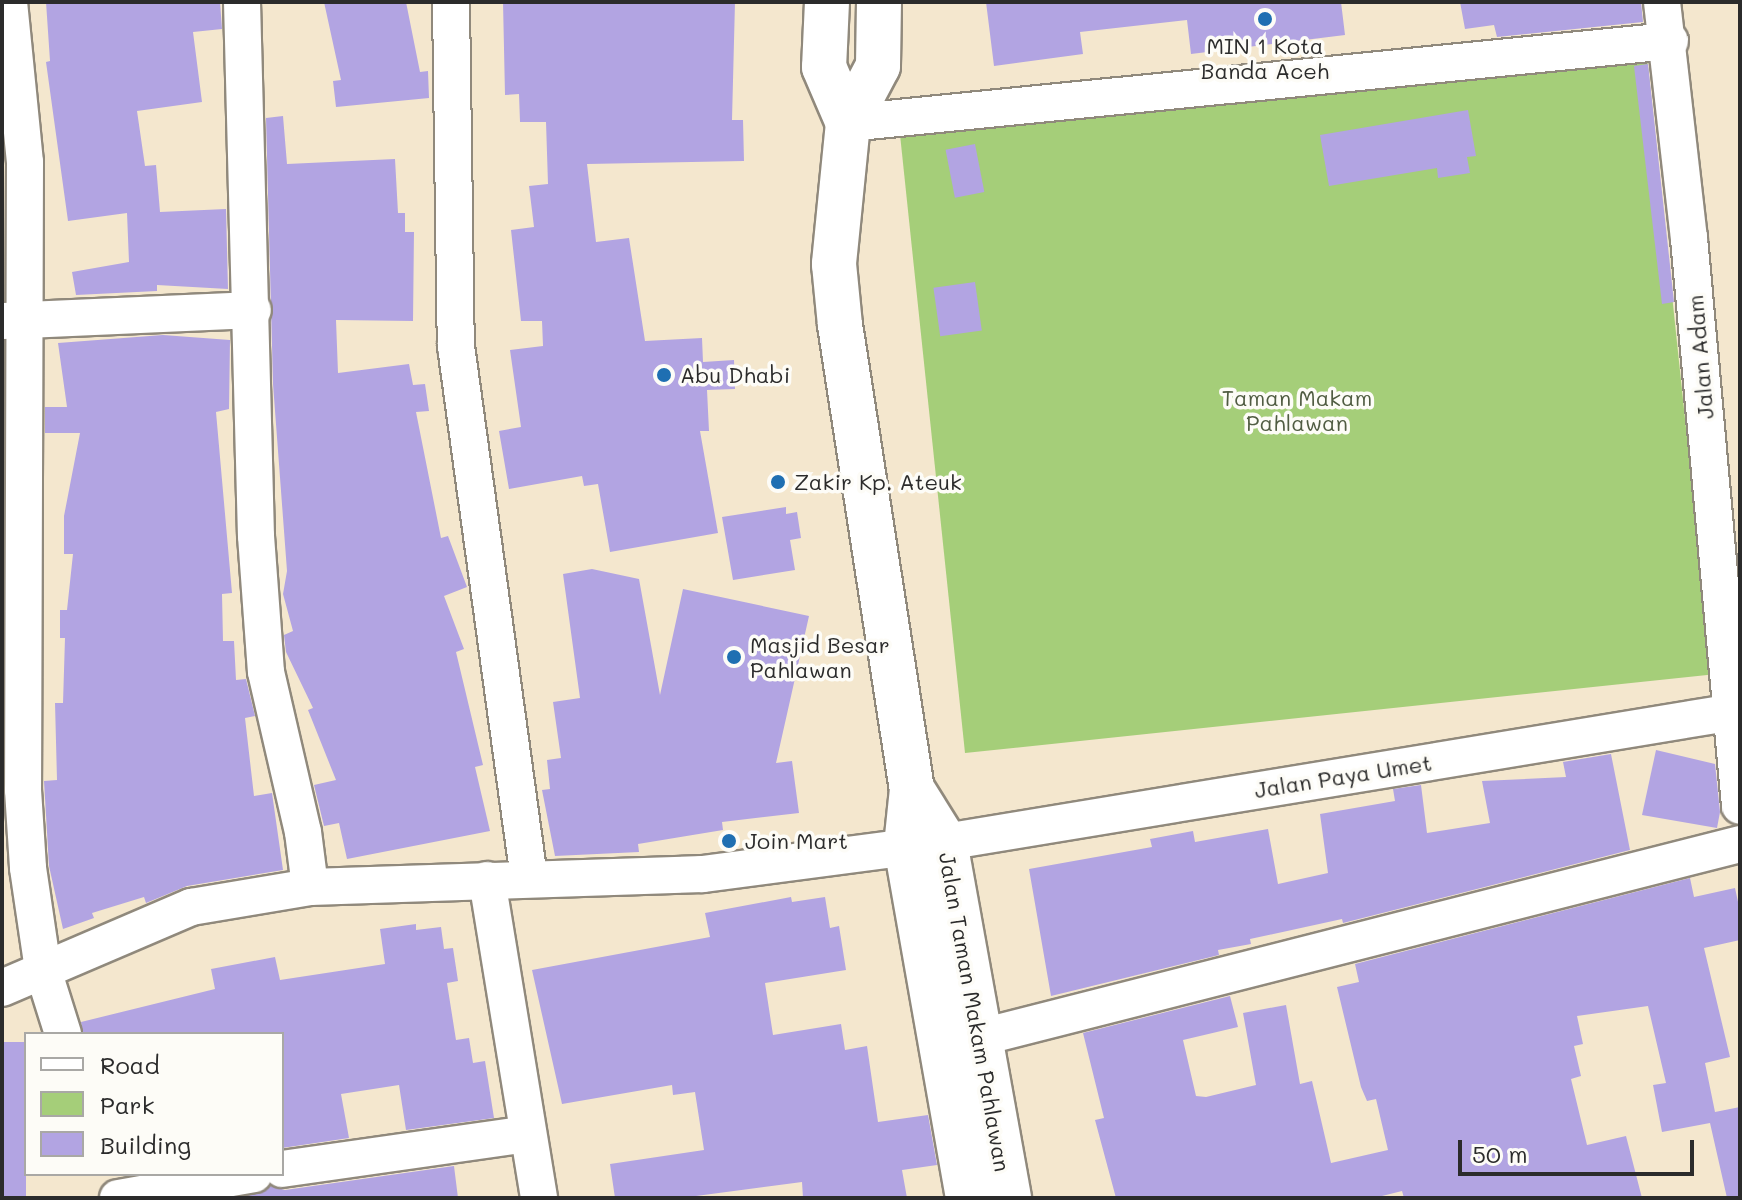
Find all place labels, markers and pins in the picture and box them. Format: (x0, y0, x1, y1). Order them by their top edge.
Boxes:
marker: MIN 1 Kota Banda Aceh (1256, 10, 1274, 28)
place label: MIN 1 Kota Banda Aceh (1201, 32, 1329, 84)
place label: Abu Dhabi (680, 362, 790, 388)
marker: Abu Dhabi (655, 366, 673, 384)
place label: Zakir Kp. Ateuk (794, 469, 962, 495)
marker: Zakir Kp. Ateuk (769, 473, 787, 491)
place label: Masjid Besar Pahlawan (750, 631, 890, 682)
marker: Masjid Besar Pahlawan (725, 648, 743, 666)
place label: Join Mart (745, 828, 848, 854)
marker: Join Mart (720, 832, 738, 850)

